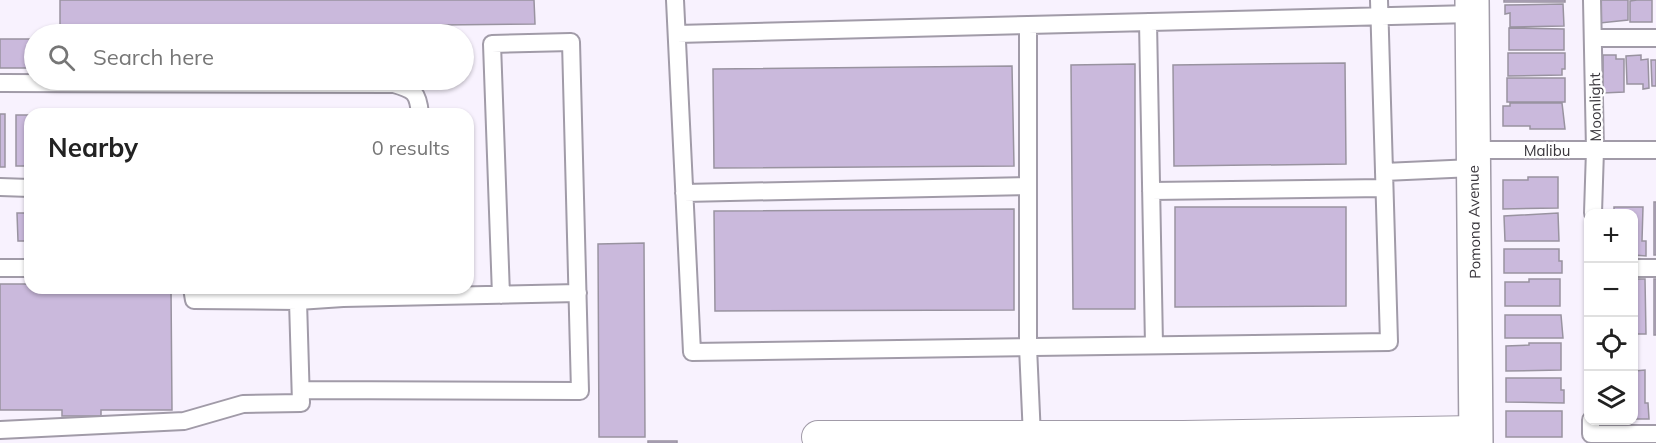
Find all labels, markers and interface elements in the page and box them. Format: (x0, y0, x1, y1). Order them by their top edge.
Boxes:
search box (24, 24, 474, 90)
icon: search (45, 41, 78, 74)
text: Search here (93, 43, 214, 71)
street label: Moonlight (1585, 72, 1605, 142)
text: Nearby (48, 131, 138, 164)
text: 0 results (372, 135, 450, 160)
street label: Malibu (1524, 141, 1570, 160)
street label: Pomona Avenue (1464, 165, 1484, 279)
map controls (1584, 209, 1638, 425)
button: + (1584, 209, 1638, 263)
button: − (1584, 263, 1638, 317)
button: locate (1584, 317, 1638, 371)
button: layers (1584, 371, 1638, 425)

